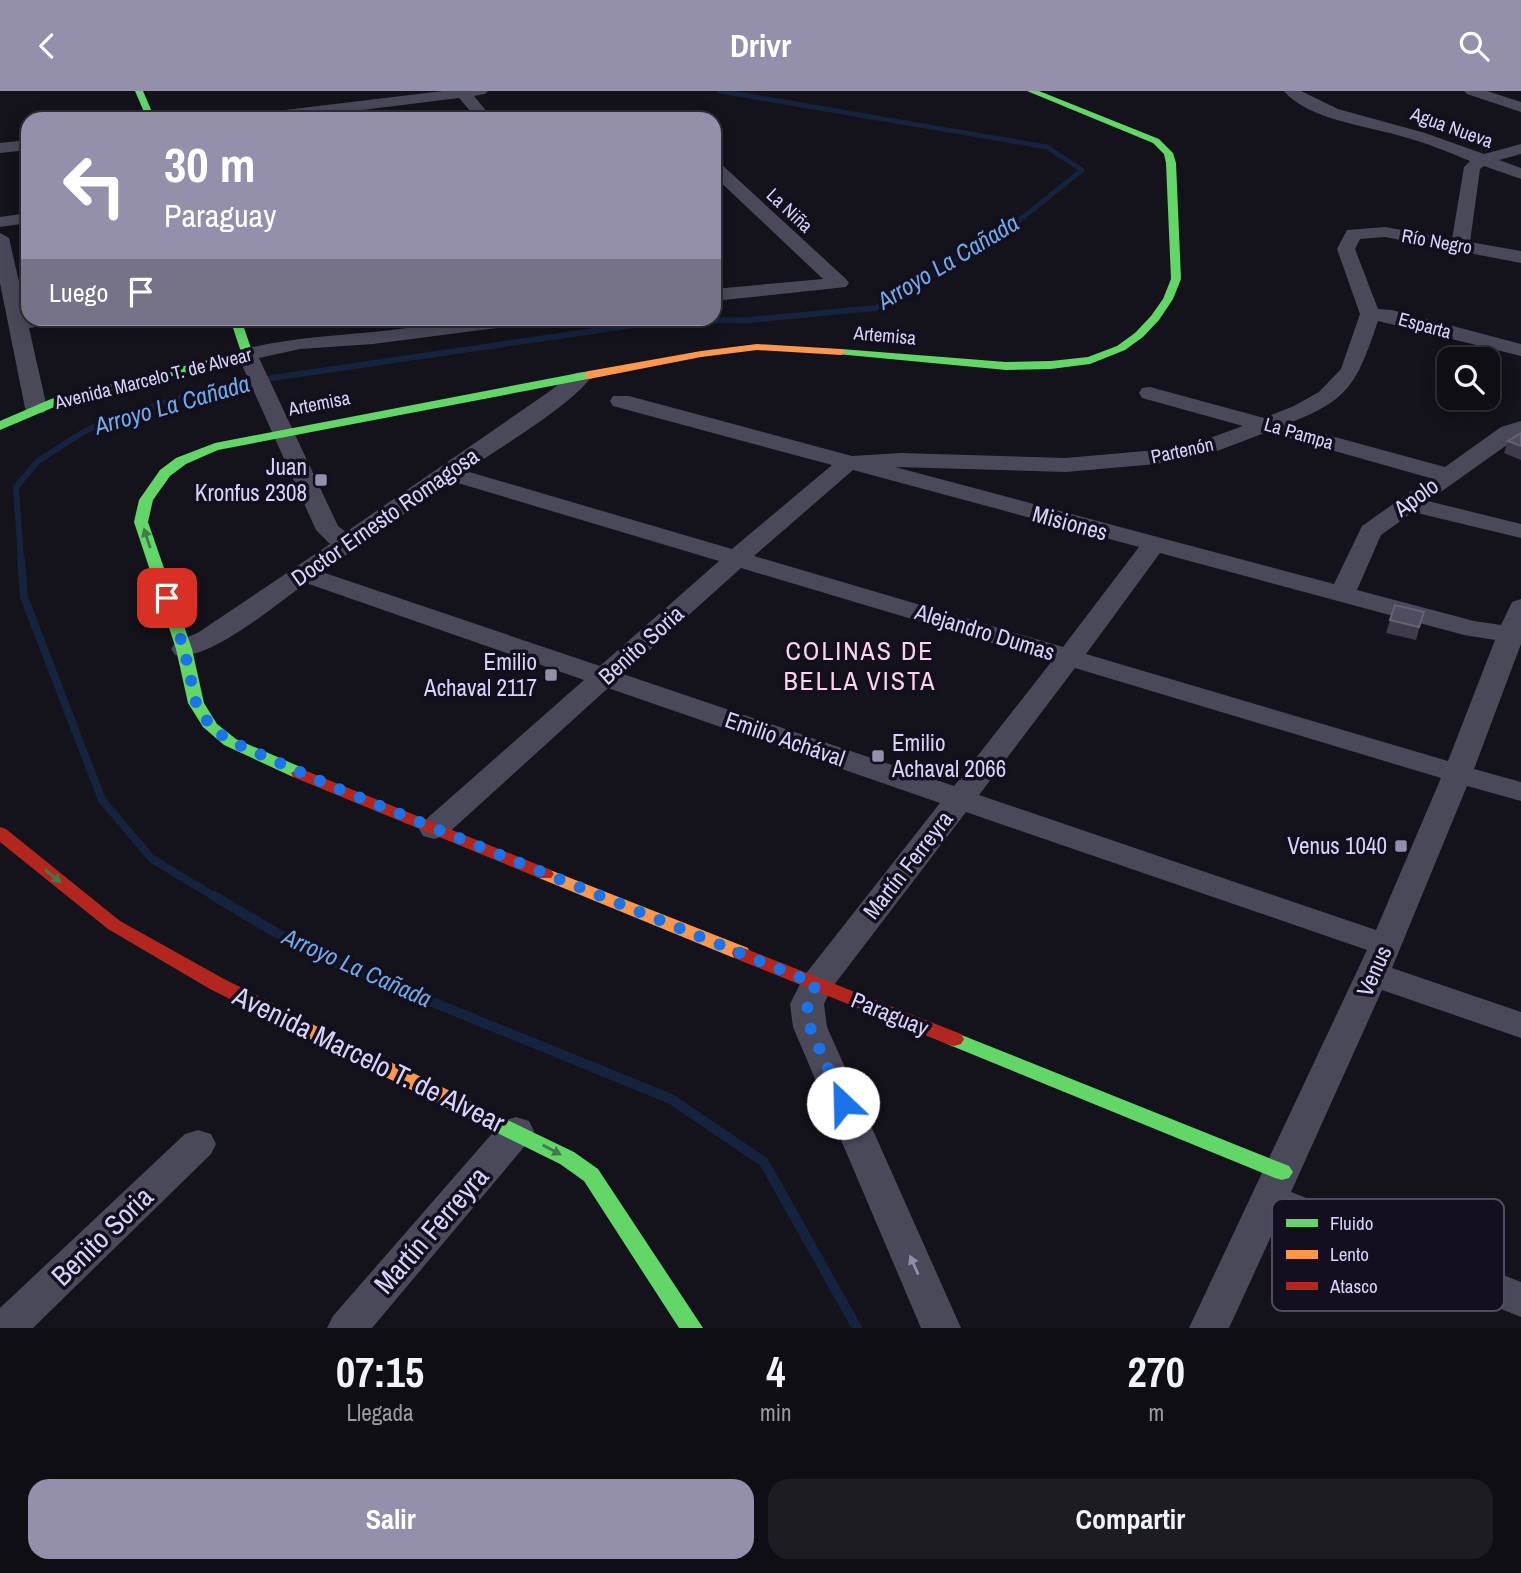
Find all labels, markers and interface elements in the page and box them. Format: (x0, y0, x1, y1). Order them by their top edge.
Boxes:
text: Drivr (730, 24, 791, 67)
icon: back (28, 27, 66, 65)
icon: search (1455, 27, 1493, 65)
street label: Agua Nueva (1406, 100, 1497, 154)
text: 30 m (164, 131, 256, 197)
icon: left (49, 140, 140, 231)
street label: La Niña (761, 182, 819, 238)
text: Paraguay (164, 194, 276, 237)
water label: Arroyo La Cañada (870, 206, 1024, 317)
street label: Río Negro (1400, 222, 1474, 260)
icon: arrive (122, 273, 160, 311)
text: Luego (49, 275, 108, 310)
street label: Esparta (1396, 305, 1455, 345)
street label: Artemisa (852, 319, 918, 351)
street label: Avenida Marcelo T. de Alvear (51, 341, 255, 415)
map controls (1437, 347, 1500, 410)
button: search (1437, 347, 1500, 410)
water label: Arroyo La Cañada (90, 367, 253, 442)
street label: Artemisa (285, 384, 352, 422)
street label: La Pampa (1261, 411, 1337, 455)
street label: Partenón (1148, 431, 1216, 469)
street label: Doctor Ernesto Romagosa (285, 440, 485, 593)
place label: Juan Kronfus 2308 (195, 451, 307, 508)
street label: Apolo (1386, 470, 1444, 524)
marker: Juan Kronfus 2308 (313, 472, 329, 488)
street label: Misiones (1029, 498, 1111, 547)
one-way arrow (141, 527, 151, 548)
pin (137, 568, 197, 628)
icon: arrive (148, 579, 186, 617)
street label: Alejandro Dumas (910, 595, 1059, 667)
street label: Benito Soria (591, 598, 690, 691)
district label: COLINAS DE BELLA VISTA (783, 633, 937, 698)
place label: Emilio Achaval 2117 (423, 646, 537, 703)
marker: Emilio Achaval 2117 (543, 667, 559, 683)
street label: Emilio Achával (721, 704, 849, 773)
place label: Emilio Achaval 2066 (891, 727, 1006, 784)
marker: Emilio Achaval 2066 (870, 748, 886, 764)
street label: Martín Ferreyra (856, 804, 960, 925)
place label: Venus 1040 (1287, 830, 1387, 861)
marker: Venus 1040 (1393, 838, 1409, 854)
one-way arrow (44, 868, 61, 883)
water label: Arroyo La Cañada (277, 920, 437, 1014)
street label: Venus (1349, 941, 1398, 1001)
street label: Avenida Marcelo T. de Alvear (226, 976, 512, 1142)
street label: Paraguay (847, 984, 934, 1043)
position arrow (806, 1066, 880, 1140)
one-way arrow (542, 1143, 562, 1155)
street label: Martín Ferreyra (365, 1158, 497, 1302)
street label: Benito Soria (43, 1178, 161, 1294)
legend (1272, 1199, 1504, 1311)
text: Fluido (1330, 1210, 1373, 1236)
text: Lento (1330, 1241, 1369, 1267)
one-way arrow (908, 1255, 919, 1276)
text: Atasco (1329, 1273, 1378, 1299)
text: 07:15 (336, 1344, 424, 1400)
text: 4 (766, 1344, 785, 1400)
text: 270 (1128, 1344, 1185, 1400)
text: Llegada (346, 1397, 414, 1428)
text: min (760, 1397, 792, 1428)
text: m (1148, 1397, 1164, 1428)
button: Salir (28, 1479, 754, 1559)
button: Compartir (768, 1479, 1493, 1559)

